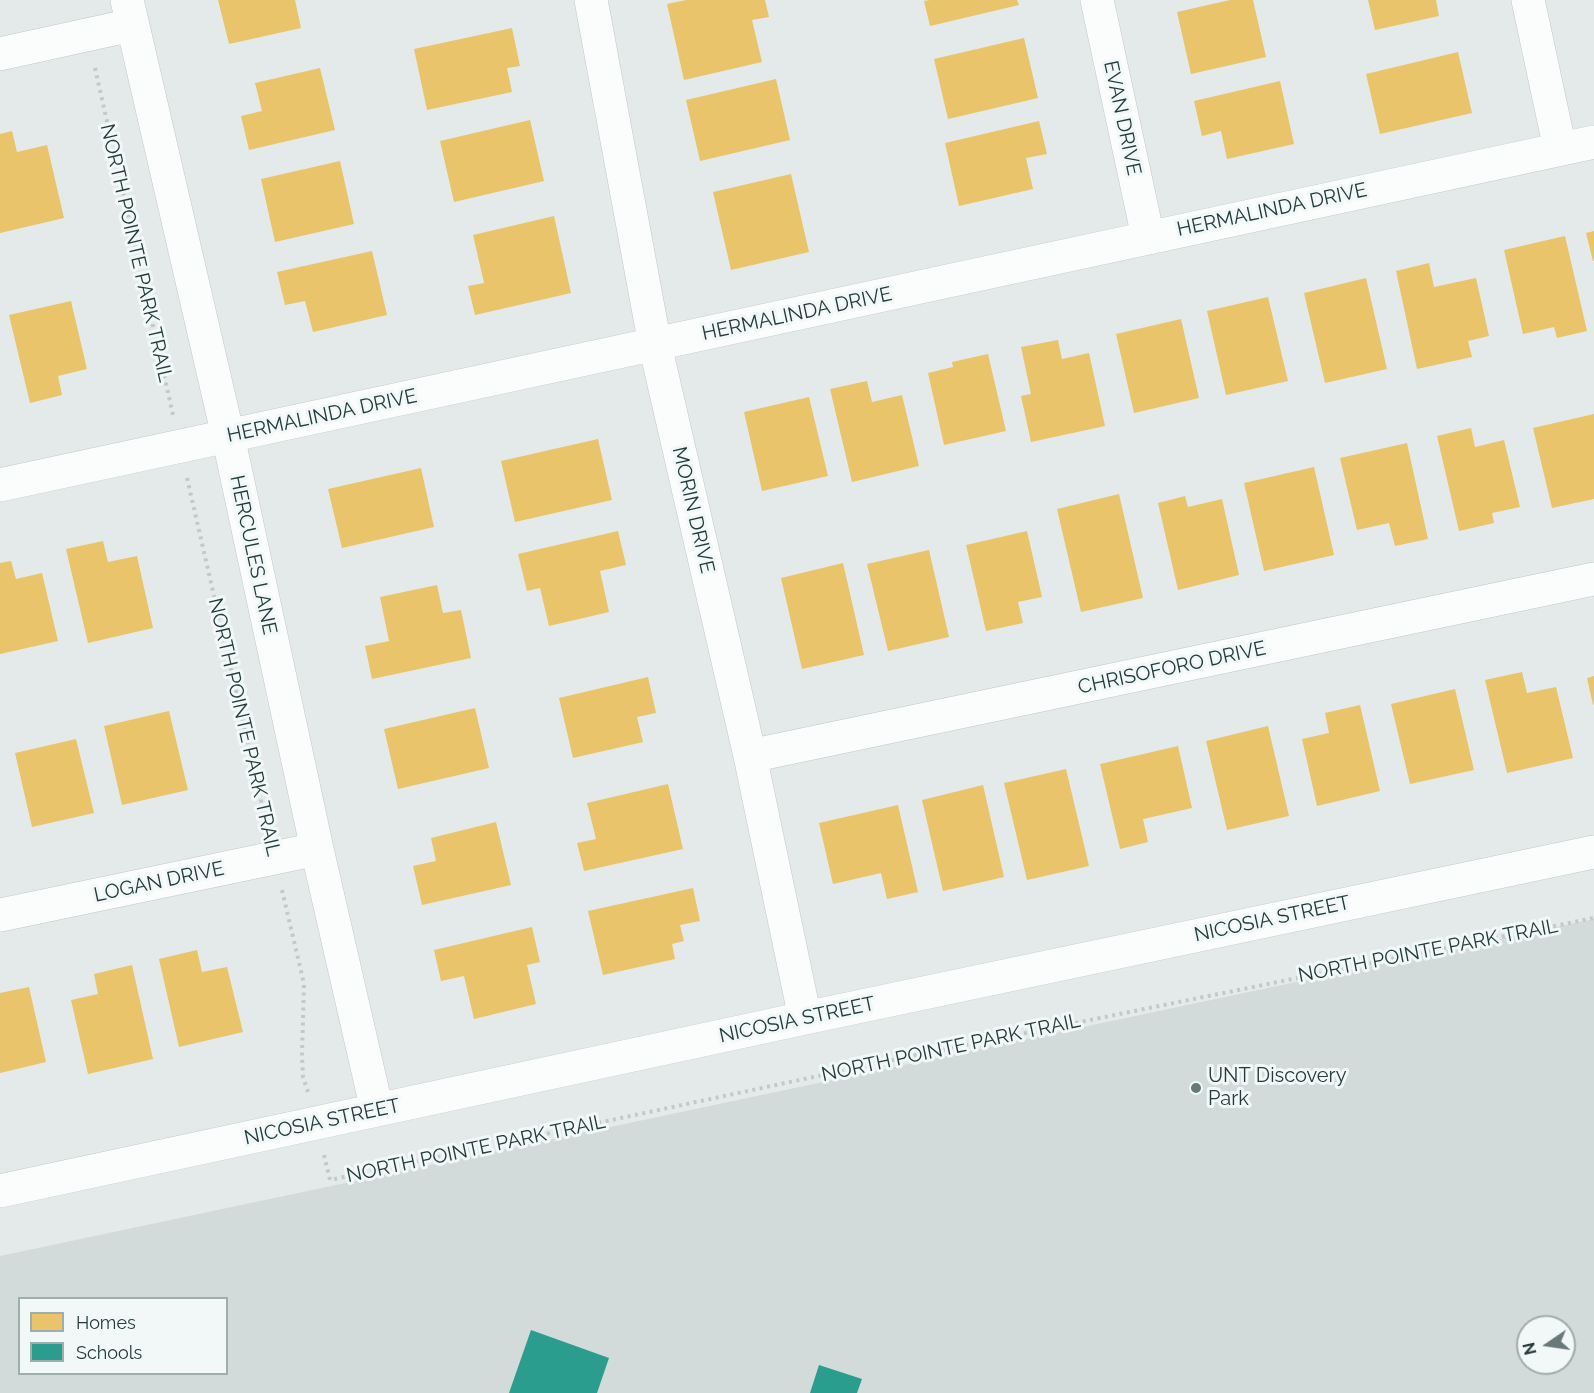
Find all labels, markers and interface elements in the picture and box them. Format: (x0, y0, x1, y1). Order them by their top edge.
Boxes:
street label: EVAN DRIVE (1098, 58, 1146, 178)
street label: NORTH POINTE PARK TRAIL (95, 122, 177, 384)
street label: HERMALINDA DRIVE (1175, 178, 1369, 242)
street label: HERMALINDA DRIVE (700, 282, 894, 346)
street label: HERMALINDA DRIVE (225, 384, 419, 448)
street label: MORIN DRIVE (667, 444, 719, 576)
street label: HERCULES LANE (224, 473, 282, 637)
street label: NORTH POINTE PARK TRAIL (203, 596, 285, 858)
street label: CHRISOFORO DRIVE (1076, 636, 1268, 700)
street label: LOGAN DRIVE (92, 856, 226, 908)
street label: NICOSIA STREET (1192, 891, 1352, 947)
street label: NORTH POINTE PARK TRAIL (1296, 914, 1560, 988)
street label: NICOSIA STREET (717, 992, 877, 1048)
street label: NORTH POINTE PARK TRAIL (819, 1009, 1083, 1087)
place label: UNT Discovery Park (1208, 1064, 1346, 1111)
marker: UNT Discovery Park (1189, 1081, 1203, 1095)
street label: NICOSIA STREET (242, 1094, 402, 1150)
street label: NORTH POINTE PARK TRAIL (344, 1110, 608, 1188)
legend (18, 1297, 228, 1375)
text: Homes (76, 1312, 136, 1333)
north arrow (1516, 1315, 1576, 1375)
text: N (1519, 1341, 1541, 1357)
text: Schools (76, 1342, 142, 1363)

